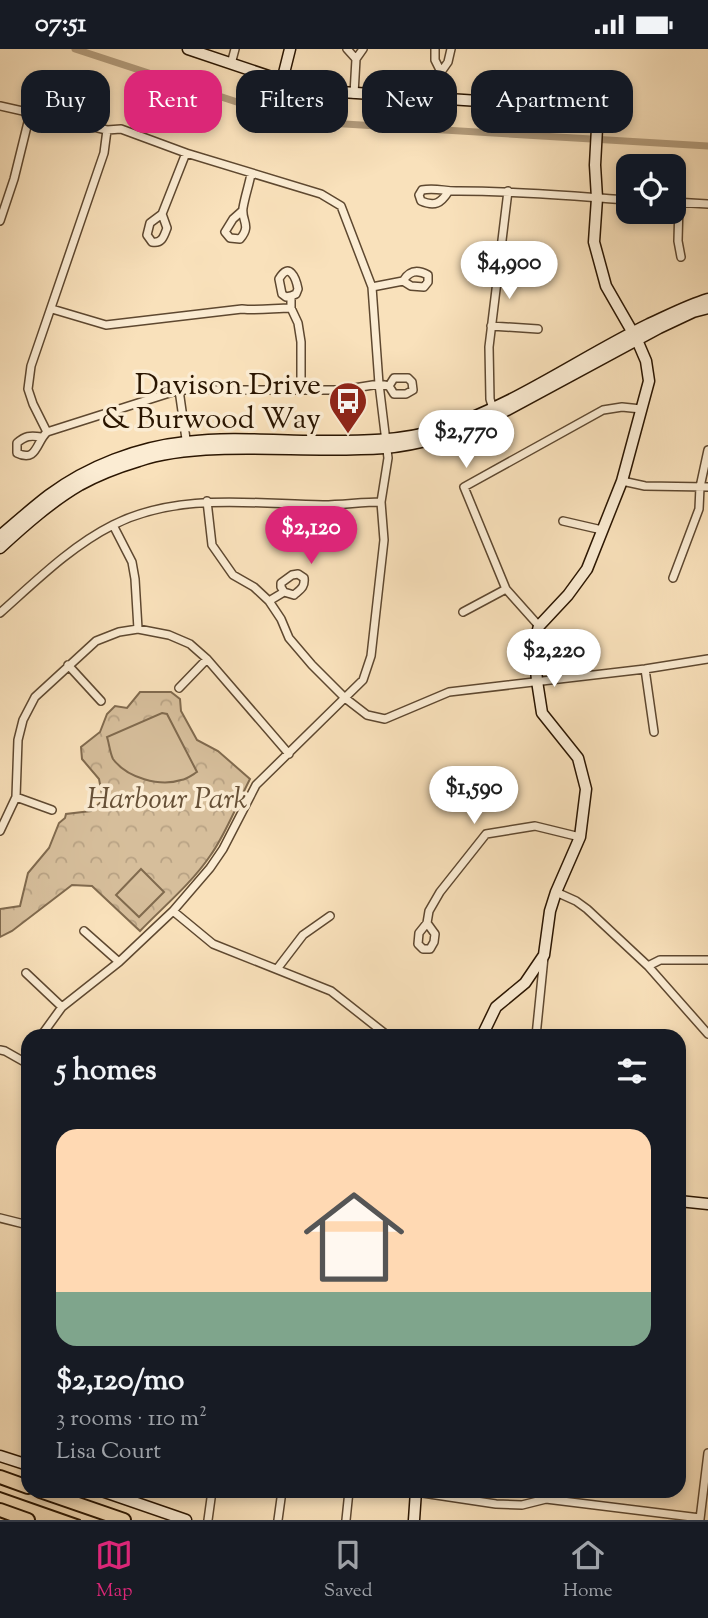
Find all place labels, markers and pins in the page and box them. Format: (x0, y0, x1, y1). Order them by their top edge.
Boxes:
pin: $4,900 (452, 241, 566, 301)
place label: Davison Drive & Burwood Way (101, 365, 321, 442)
bus stop icon: Davison Drive & Burwood Way (327, 380, 369, 435)
pin: $2,770 (409, 411, 523, 470)
pin: $2,120 (254, 507, 368, 566)
pin: $2,220 (497, 629, 611, 689)
pin: $1,590 (417, 767, 531, 826)

